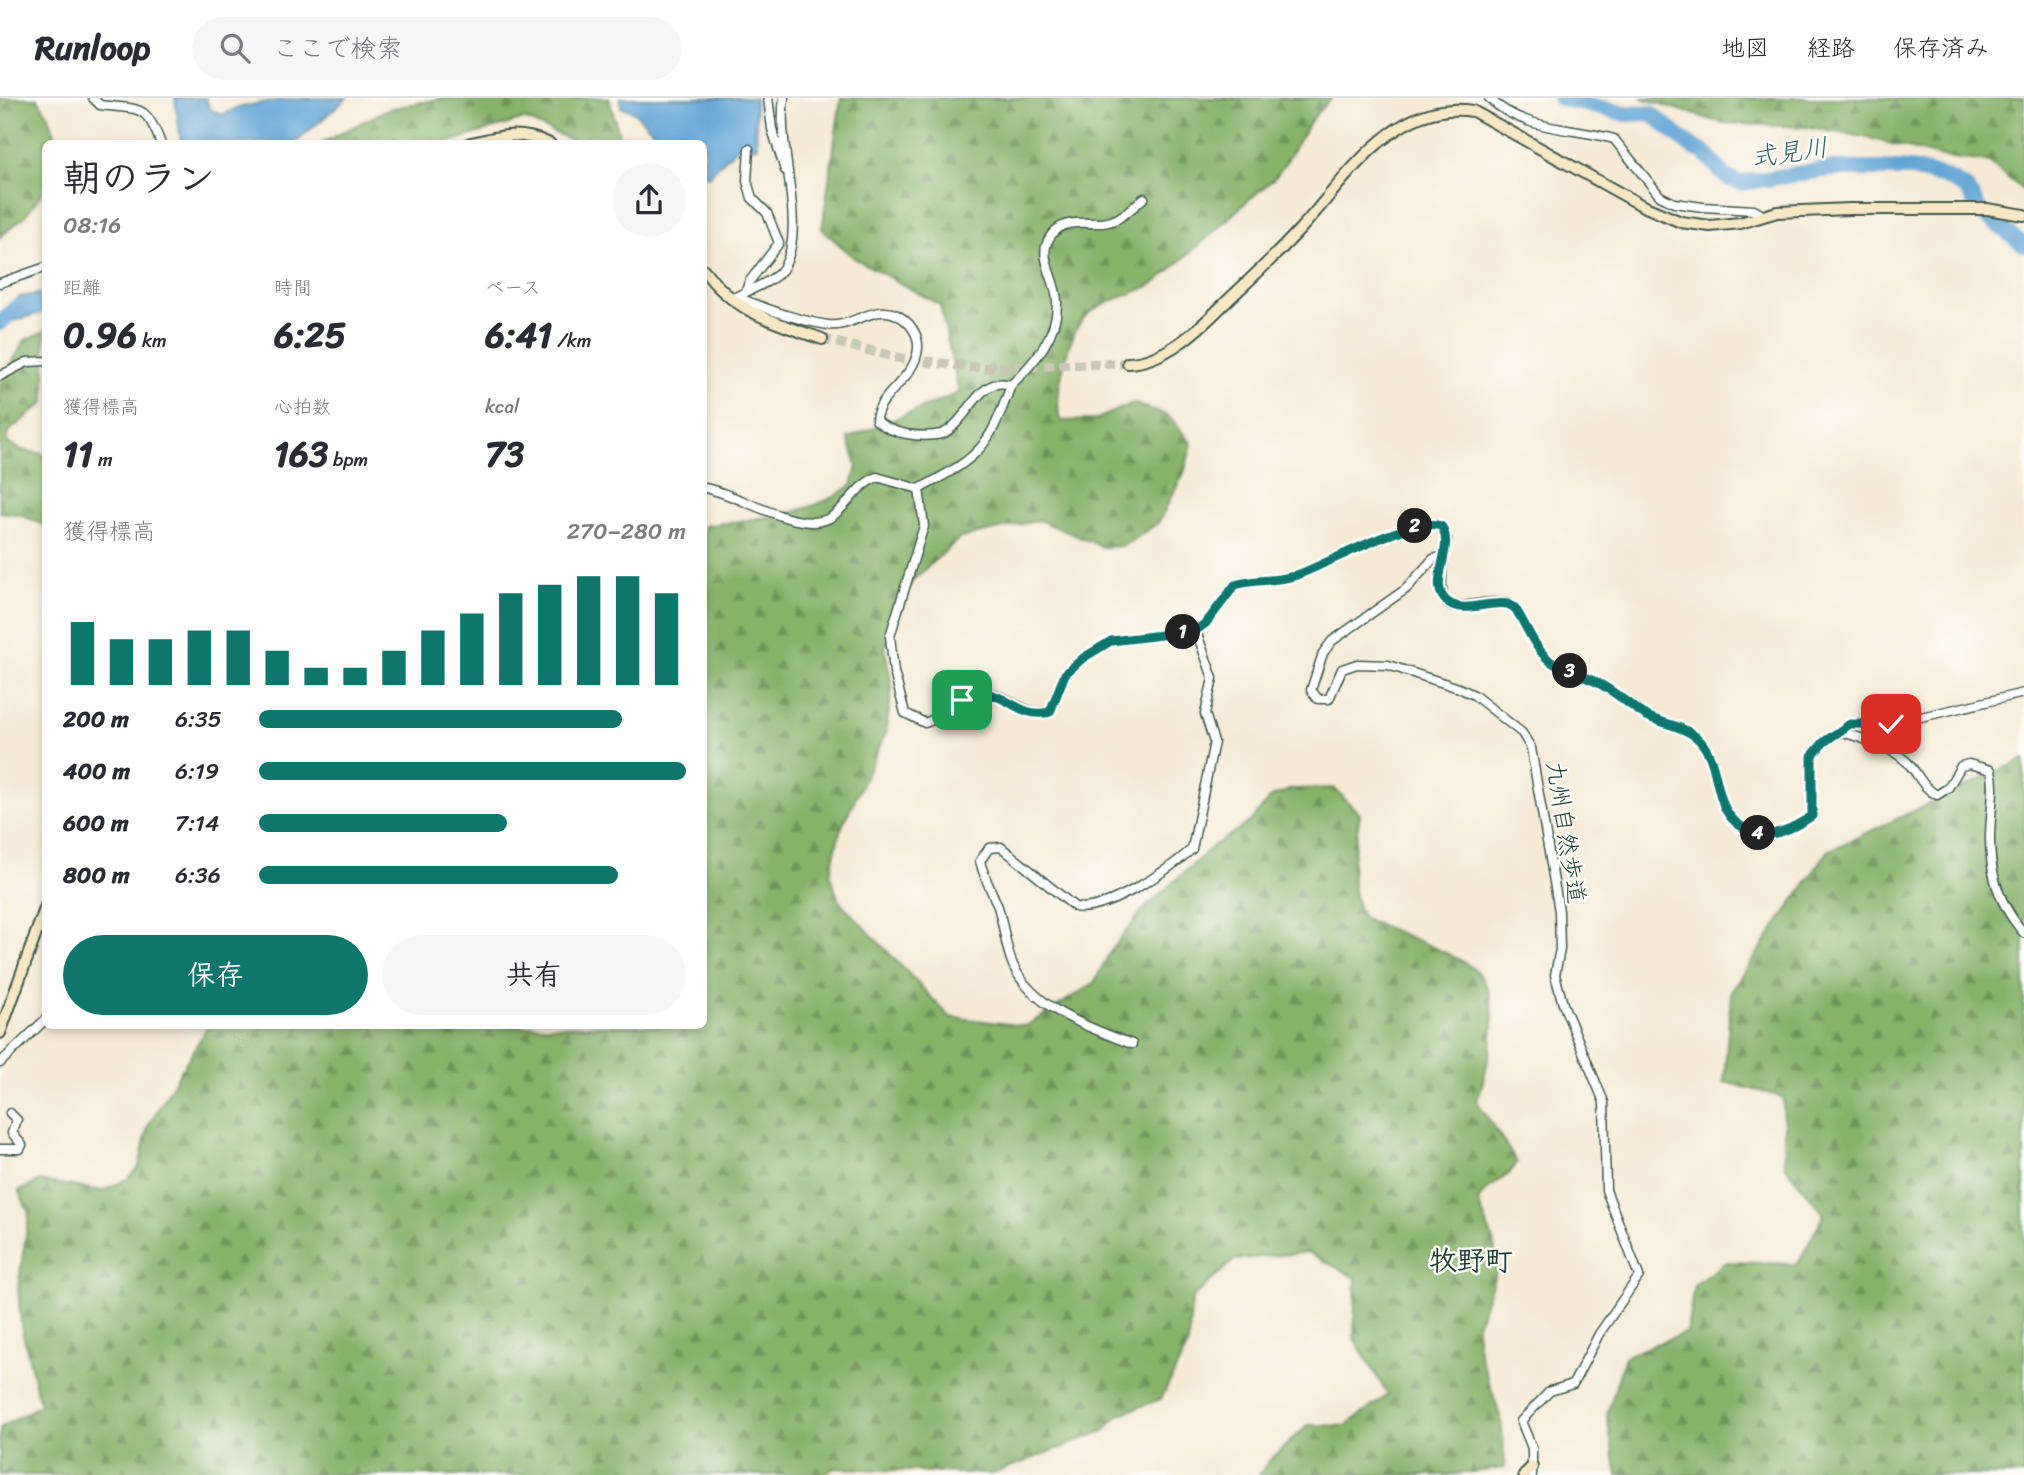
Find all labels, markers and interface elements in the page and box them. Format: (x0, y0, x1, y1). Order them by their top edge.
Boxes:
search box (192, 17, 682, 80)
text: Runloop (35, 19, 150, 77)
text: ここで検索 (272, 25, 402, 71)
text: 地図 (1721, 27, 1769, 69)
text: 経路 (1807, 27, 1855, 69)
text: 保存済み (1893, 27, 1989, 69)
icon: search (216, 29, 254, 67)
water label: 式見川 (1747, 124, 1831, 180)
text: 朝のラン (63, 145, 215, 212)
button: share (612, 163, 686, 237)
text: 08:16 (63, 205, 121, 246)
text: 距離 (63, 271, 101, 304)
text: 時間 (274, 271, 312, 304)
text: ペース (485, 271, 541, 304)
text: 0.96 (63, 304, 137, 366)
text: 6:25 (274, 304, 346, 366)
text: 6:41 (485, 304, 552, 366)
text: km (137, 324, 167, 357)
text: /km (552, 324, 591, 357)
text: 獲得標高 (63, 390, 139, 423)
text: 心拍数 (274, 390, 331, 423)
text: kcal (485, 390, 520, 423)
text: 11 (63, 423, 93, 485)
text: 163 (274, 423, 328, 485)
text: 73 (485, 423, 524, 485)
text: m (93, 443, 113, 476)
text: bpm (328, 443, 368, 476)
pin: 2 (1398, 508, 1432, 544)
text: 2 (1409, 509, 1420, 542)
text: 獲得標高 (63, 511, 155, 552)
text: 270–280 m (567, 511, 686, 552)
pin: 1 (1166, 614, 1200, 650)
text: 1 (1178, 615, 1187, 648)
pin: 3 (1552, 654, 1588, 688)
text: 3 (1564, 654, 1575, 687)
pin (932, 670, 992, 730)
icon: arrive (943, 681, 981, 719)
pin (1861, 694, 1921, 754)
text: 200 m (63, 699, 129, 740)
text: 6:35 (175, 699, 222, 740)
icon: check (1872, 705, 1910, 743)
text: 400 m (63, 751, 130, 792)
text: 6:19 (175, 751, 219, 792)
street label: 九州自然歩道 (1534, 758, 1598, 906)
text: 600 m (63, 803, 129, 844)
text: 7:14 (175, 803, 219, 844)
pin: 4 (1740, 816, 1776, 850)
text: 4 (1752, 816, 1763, 849)
text: 800 m (63, 855, 130, 896)
text: 6:36 (175, 855, 221, 896)
button: 保存 (63, 935, 368, 1015)
button: 共有 (382, 935, 686, 1015)
district label: 牧野町 (1429, 1236, 1513, 1285)

